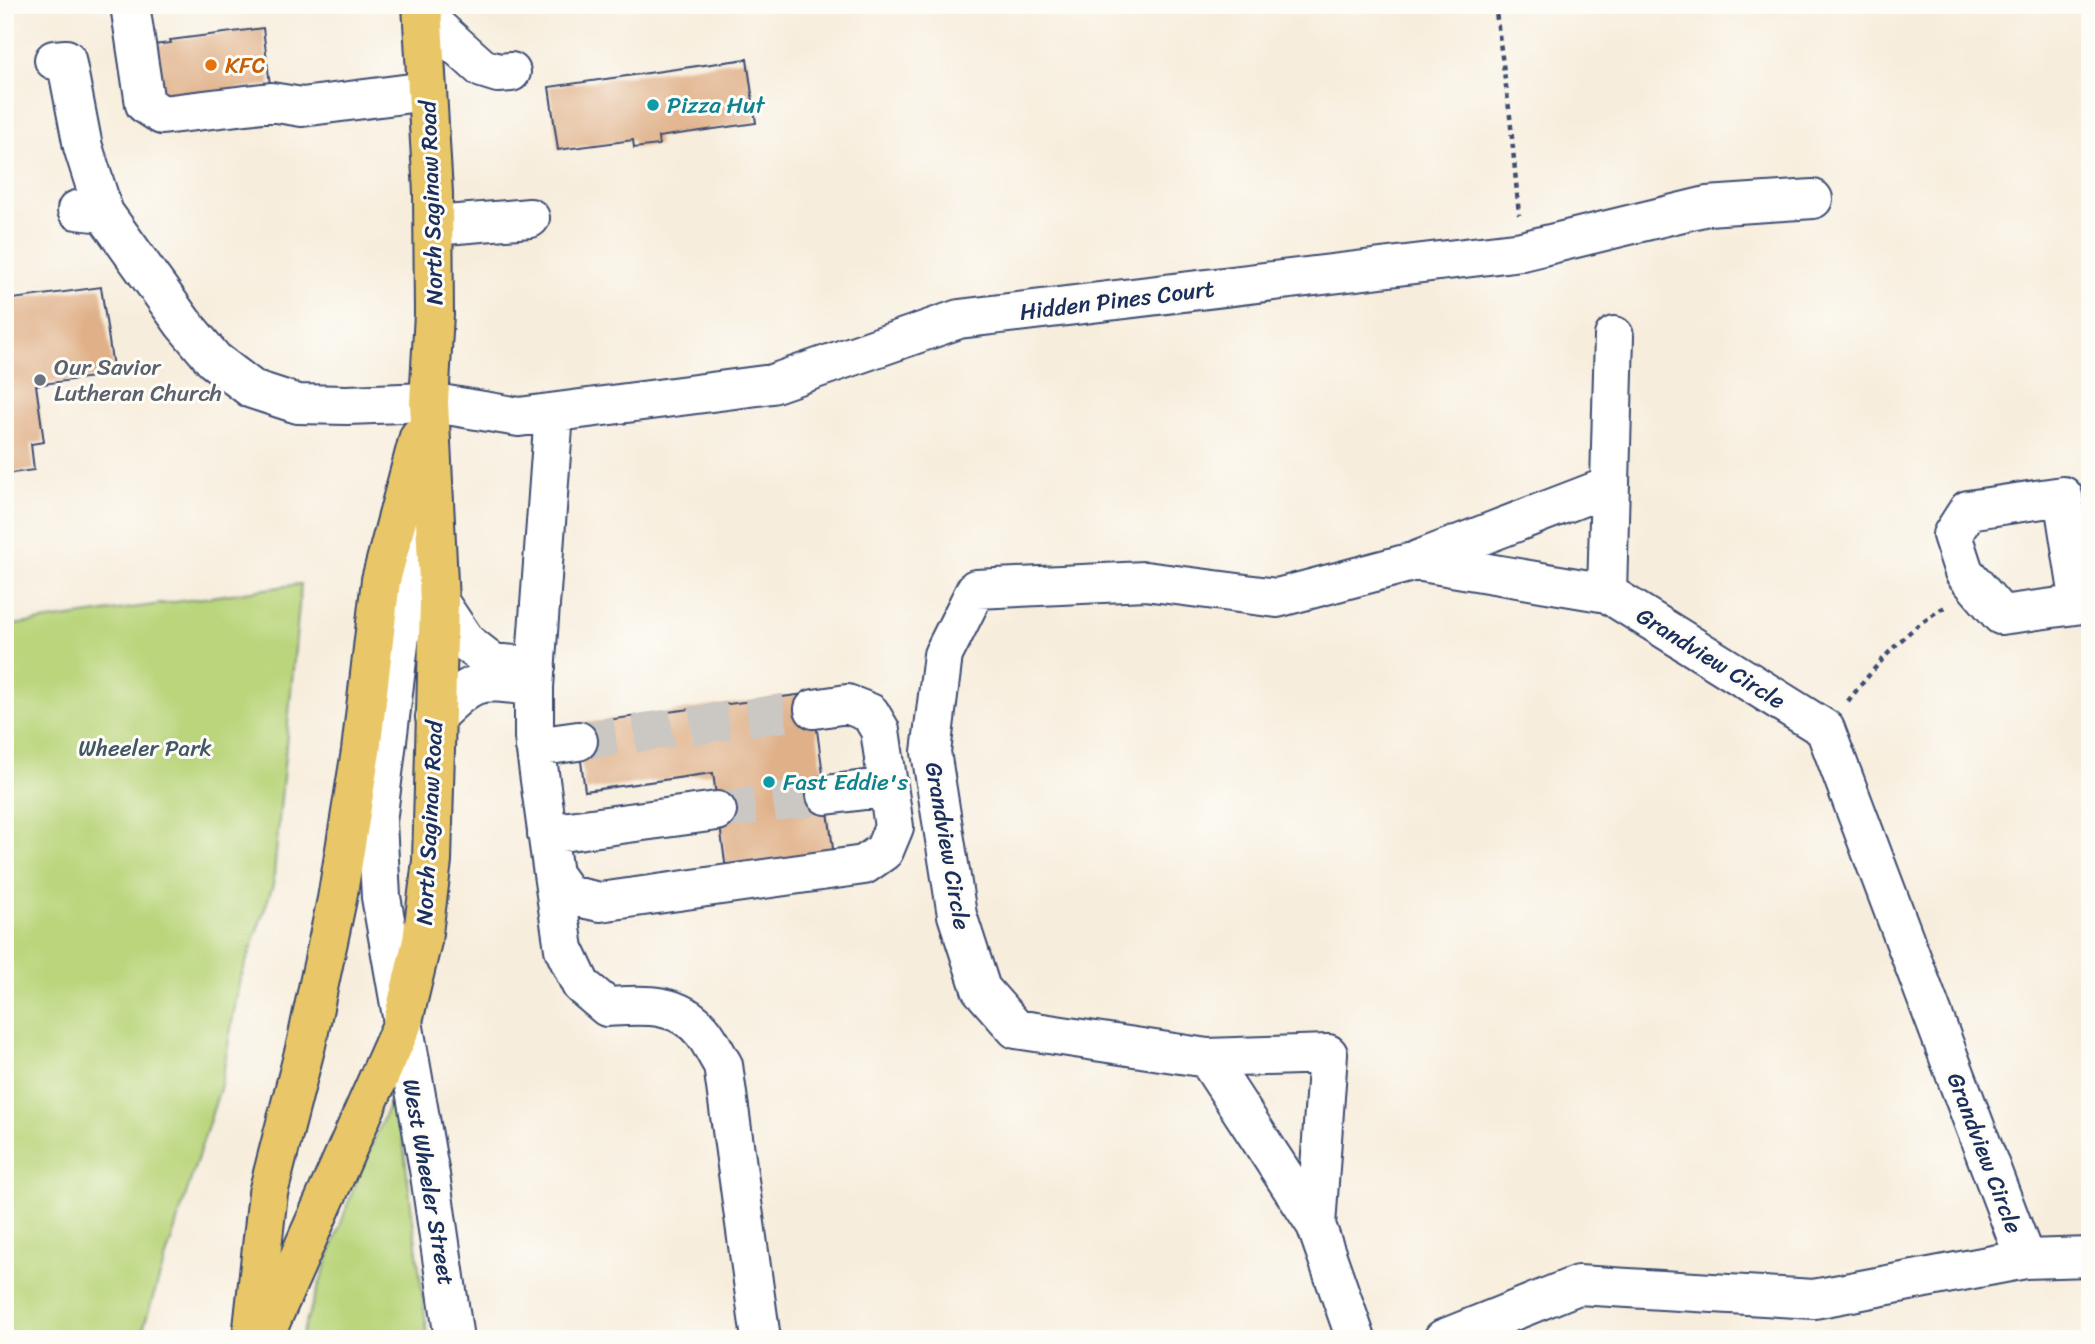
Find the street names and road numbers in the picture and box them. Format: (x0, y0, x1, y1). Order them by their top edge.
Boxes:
street label: North Saginaw Road (407, 98, 456, 306)
street label: Hidden Pines Court (1017, 268, 1217, 333)
street label: Grandview Circle (1628, 596, 1794, 721)
street label: North Saginaw Road (404, 718, 455, 926)
street label: Grandview Circle (913, 759, 982, 933)
street label: Grandview Circle (1935, 1067, 2034, 1240)
street label: West Wheeler Street (390, 1076, 467, 1289)

